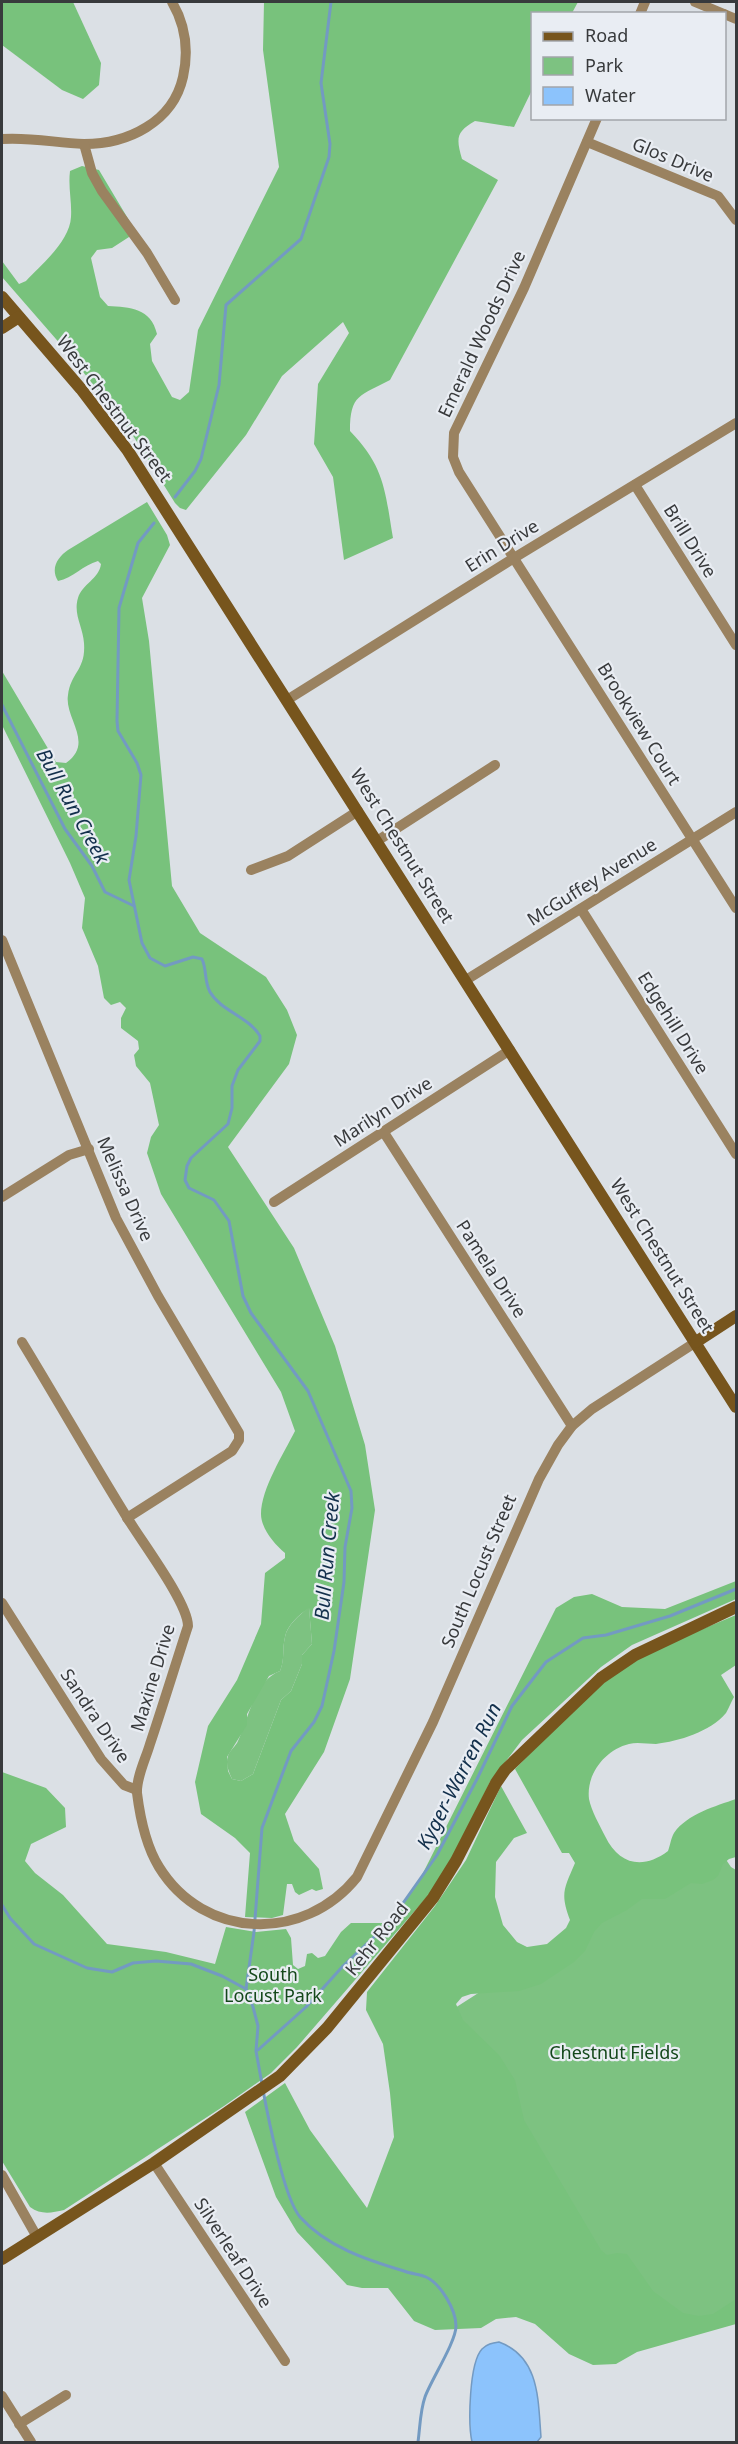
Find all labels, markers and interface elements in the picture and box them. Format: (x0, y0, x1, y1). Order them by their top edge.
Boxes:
legend (531, 12, 726, 120)
text: Road (585, 23, 628, 47)
text: Park (585, 53, 623, 77)
text: Water (585, 83, 636, 107)
street label: Glos Drive (629, 131, 718, 187)
street label: Emerald Woods Drive (432, 246, 530, 421)
street label: West Chestnut Street (52, 330, 178, 487)
street label: Brill Drive (659, 499, 723, 582)
street label: Erin Drive (460, 513, 543, 577)
street label: Brookview Court (593, 658, 687, 790)
water label: Bull Run Creek (31, 743, 117, 869)
street label: West Chestnut Street (346, 764, 460, 928)
street label: McGuffey Avenue (522, 832, 661, 931)
street label: Edgehill Drive (633, 967, 715, 1078)
street label: Marilyn Drive (329, 1070, 436, 1152)
street label: Melissa Drive (92, 1132, 160, 1245)
street label: West Chestnut Street (606, 1174, 720, 1338)
street label: Pamela Drive (451, 1215, 532, 1322)
water label: Bull Run Creek (307, 1490, 346, 1621)
street label: South Locust Street (435, 1490, 521, 1651)
street label: Maxine Drive (124, 1621, 180, 1734)
street label: Sandra Drive (56, 1664, 136, 1767)
water label: Kyger-Warren Run (410, 1698, 507, 1854)
street label: Kehr Road (339, 1897, 413, 1980)
park label: South Locust Park (224, 1962, 322, 2007)
park label: Chestnut Fields (549, 2040, 679, 2064)
street label: Silverleaf Drive (189, 2193, 278, 2312)

